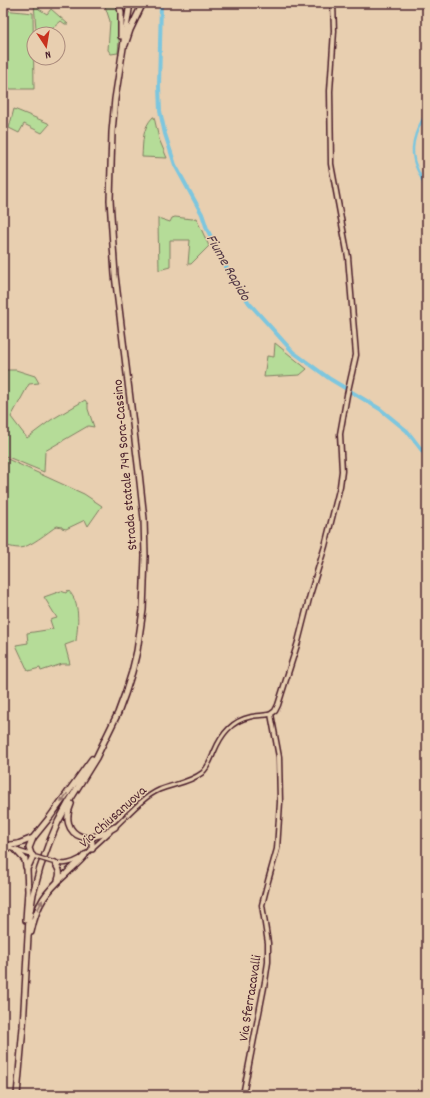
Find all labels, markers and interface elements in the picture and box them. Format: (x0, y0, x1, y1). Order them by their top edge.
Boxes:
north arrow (26, 26, 66, 66)
text: N (43, 45, 52, 62)
water label: Fiume Rapido (199, 230, 256, 307)
street label: Strada statale 749 Sora-Cassino (109, 378, 143, 551)
street label: Via Chiusanuova (75, 781, 152, 853)
one-way arrow (60, 793, 68, 803)
one-way arrow (37, 899, 43, 911)
street label: Via Sferracavalli (234, 953, 268, 1043)

